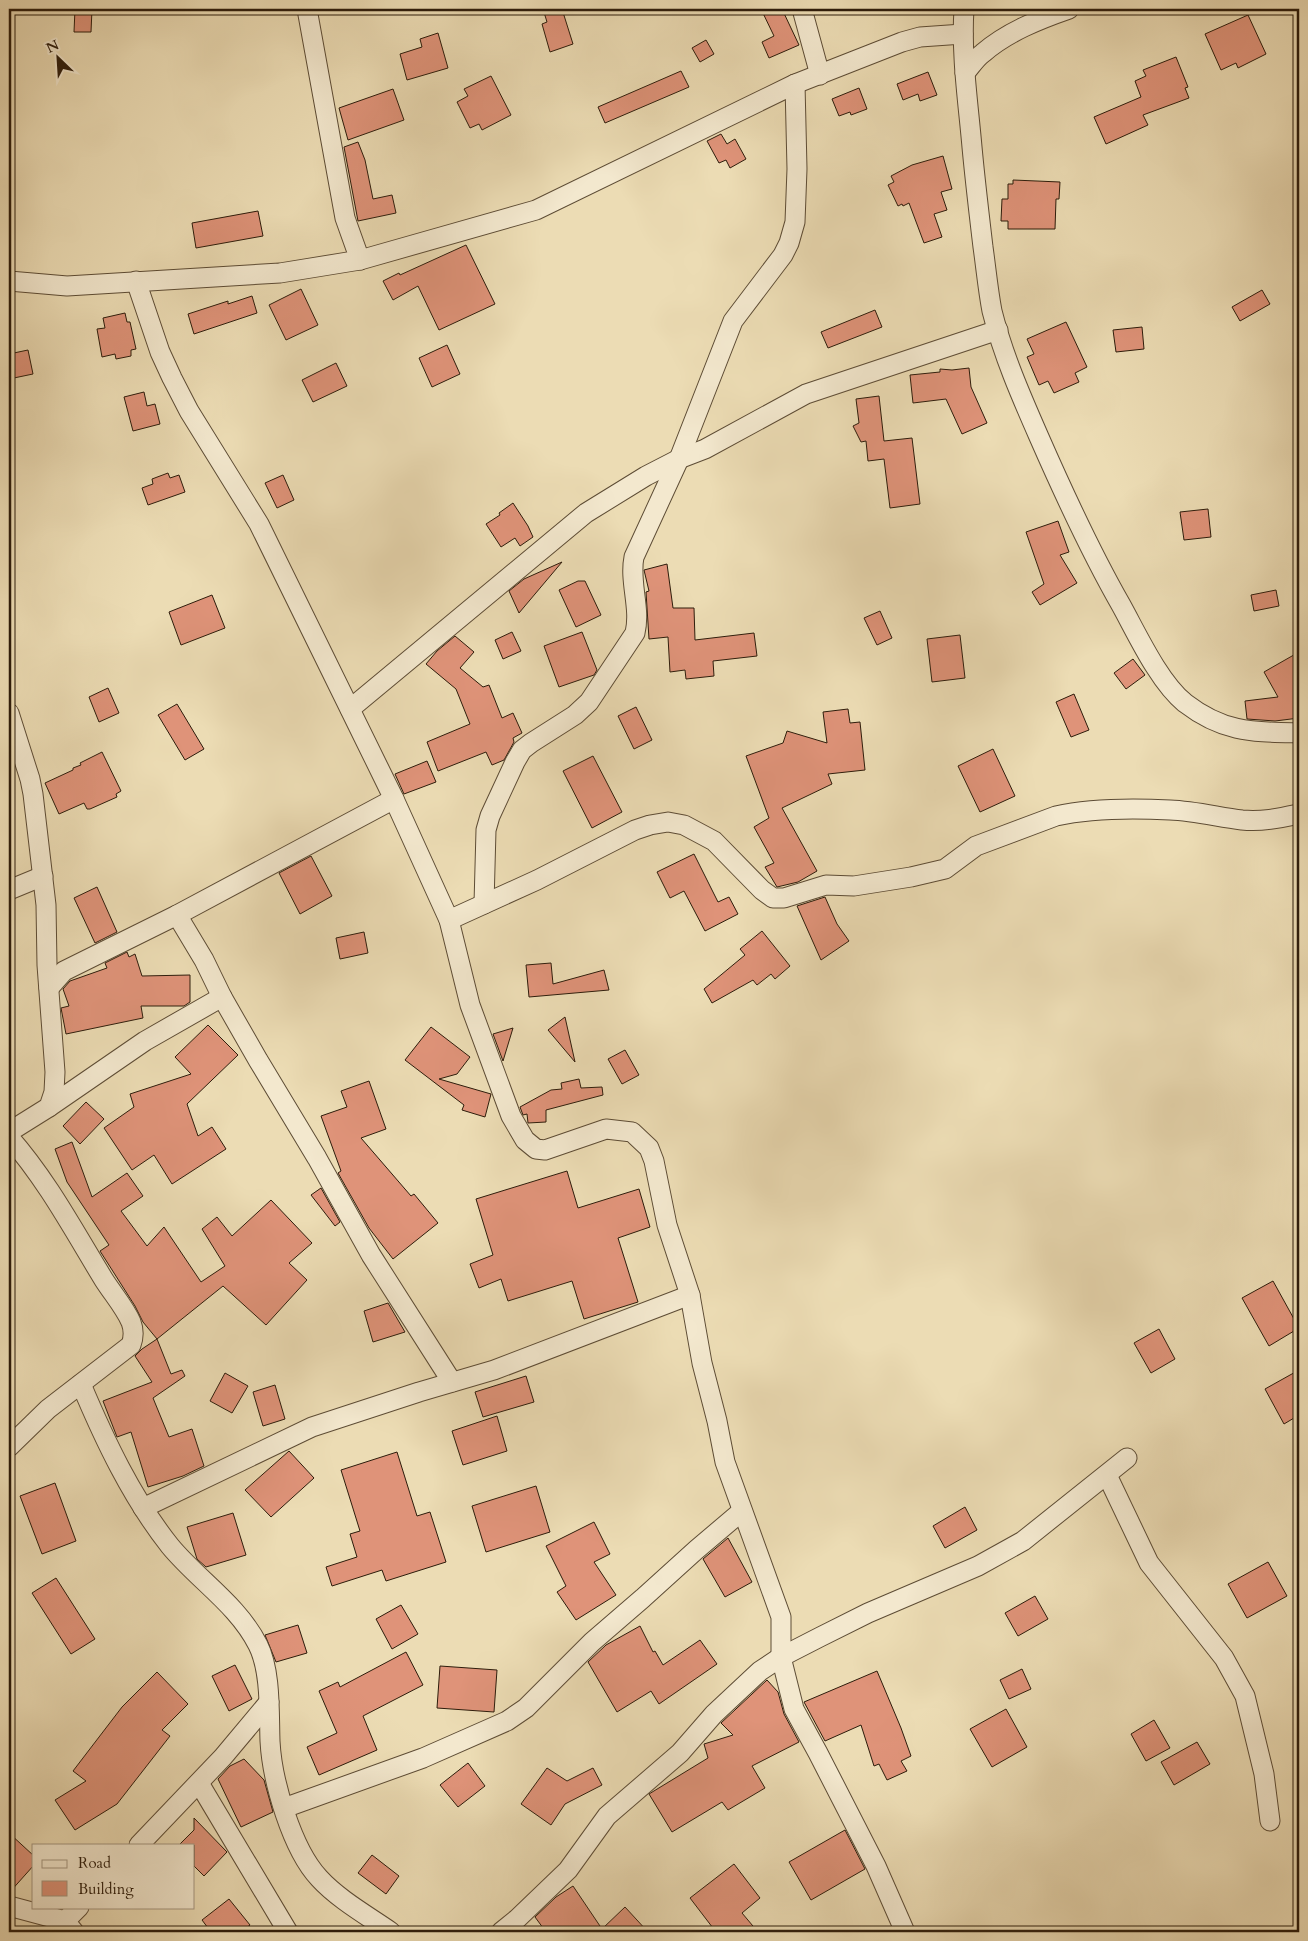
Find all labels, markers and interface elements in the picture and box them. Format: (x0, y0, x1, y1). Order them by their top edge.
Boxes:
north arrow (32, 32, 82, 82)
text: N (43, 35, 62, 58)
legend (32, 1844, 195, 1908)
text: Road (78, 1853, 111, 1873)
text: Building (78, 1879, 134, 1899)

